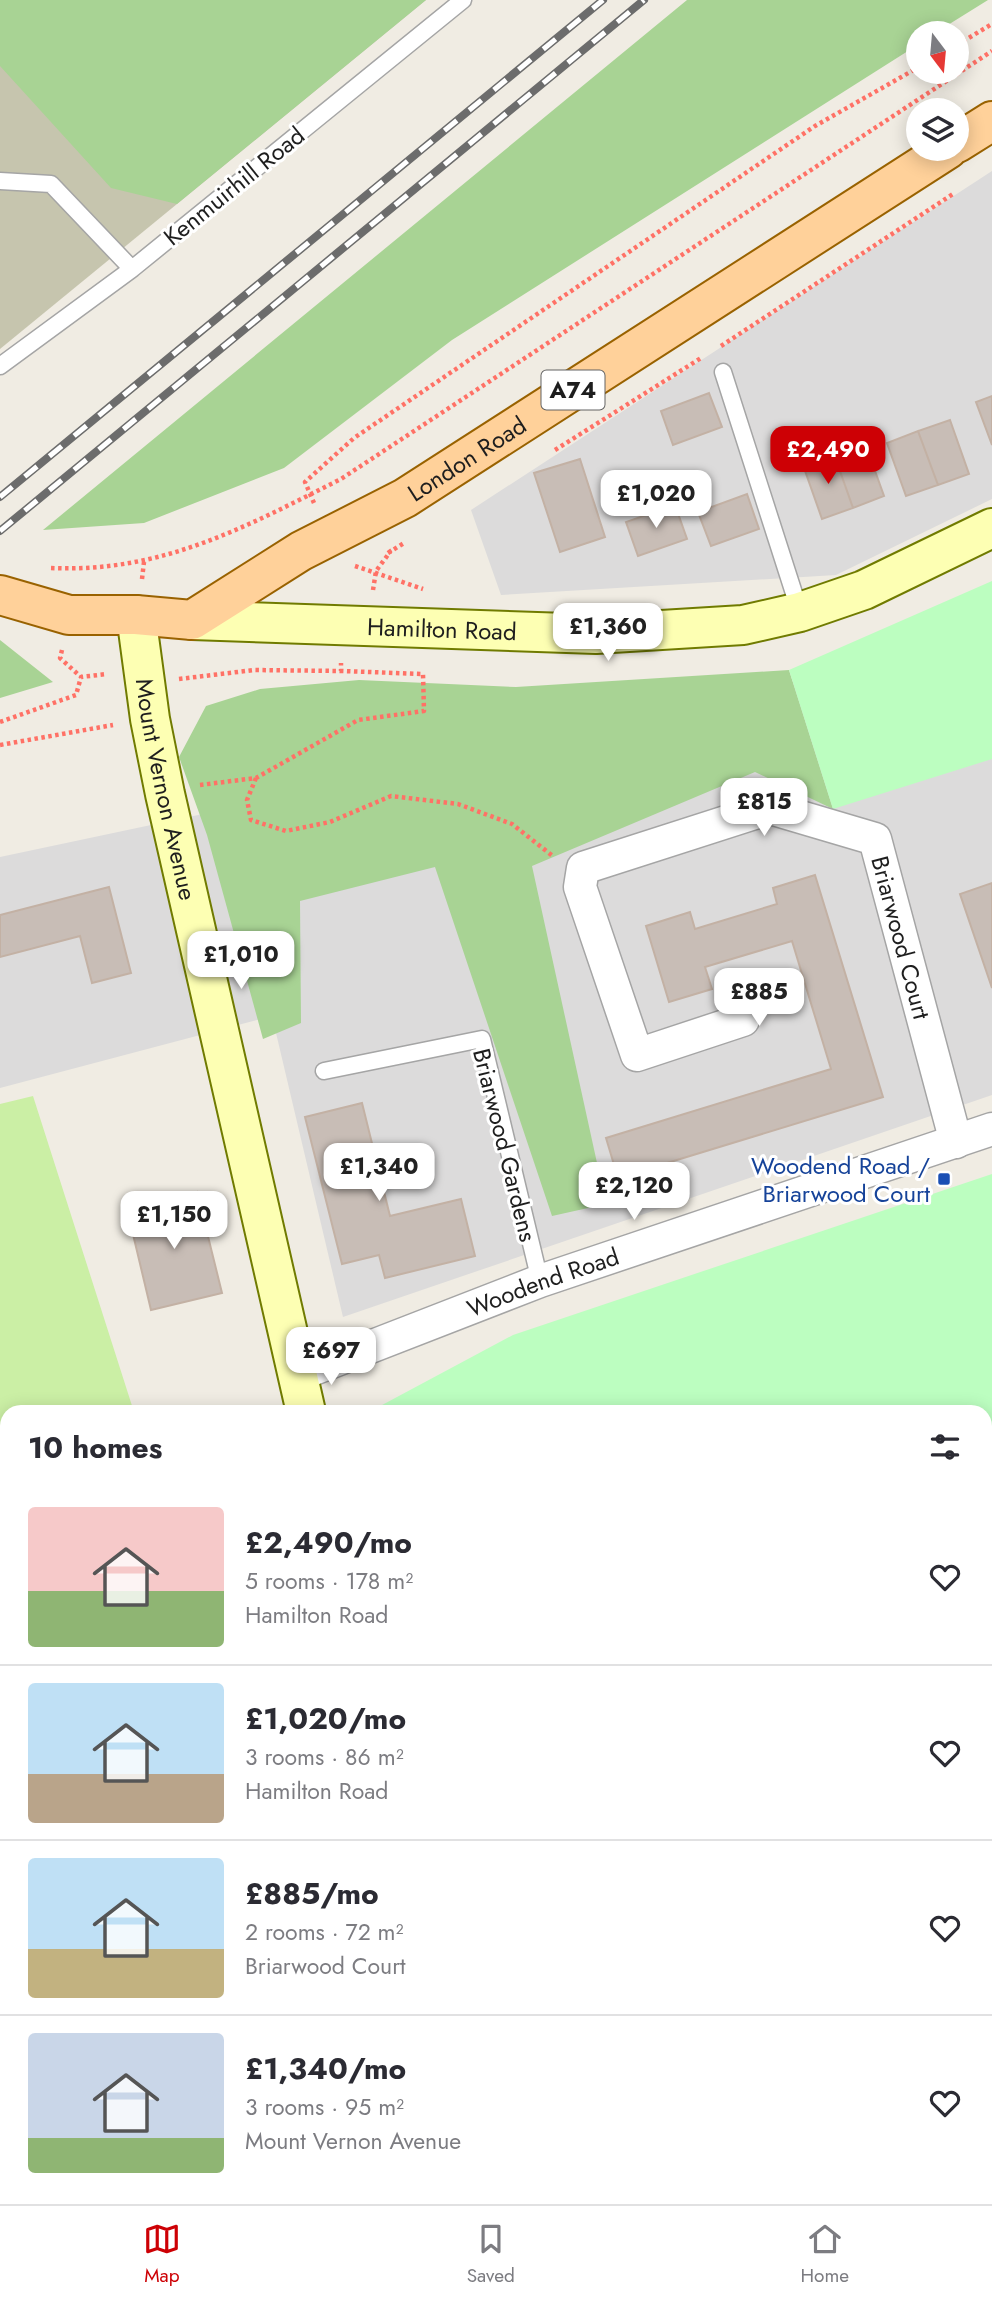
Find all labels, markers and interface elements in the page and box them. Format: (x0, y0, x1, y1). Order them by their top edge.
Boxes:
north arrow (906, 21, 970, 84)
map controls (906, 21, 969, 161)
button: layers (906, 98, 969, 161)
street label: Kenmuirhill Road (156, 118, 312, 254)
road number: A74 (542, 370, 604, 410)
street label: London Road (400, 407, 533, 510)
pin: £2,490 (771, 426, 885, 486)
text: £2,490 (786, 432, 870, 466)
pin: £1,020 (599, 470, 713, 530)
text: £1,020 (617, 476, 695, 510)
pin: £1,360 (551, 604, 665, 663)
street label: Hamilton Road (366, 609, 517, 649)
text: £1,360 (569, 609, 647, 643)
street label: Mount Vernon Avenue (127, 676, 206, 904)
pin: £815 (723, 778, 805, 838)
text: £815 (736, 784, 792, 818)
street label: Briarwood Court (863, 852, 940, 1023)
pin: £1,010 (184, 932, 298, 991)
text: £1,010 (203, 937, 279, 971)
pin: £885 (718, 968, 800, 1028)
text: £885 (730, 974, 788, 1008)
street label: Briarwood Gardens (464, 1045, 546, 1245)
pin: £1,340 (322, 1144, 436, 1203)
place label: Woodend Road / Briarwood Court (751, 1148, 930, 1211)
text: £1,340 (340, 1149, 418, 1183)
pin: £2,120 (577, 1162, 691, 1222)
text: £2,120 (595, 1168, 673, 1202)
marker: Woodend Road / Briarwood Court (936, 1171, 952, 1187)
pin: £1,150 (117, 1192, 231, 1251)
text: £1,150 (137, 1197, 211, 1231)
street label: Woodend Road (462, 1238, 623, 1325)
pin: £697 (290, 1328, 372, 1387)
text: £697 (302, 1333, 360, 1367)
text: 10 homes (28, 1426, 162, 1469)
icon: filters (926, 1428, 964, 1466)
text: £2,490/mo (245, 1521, 412, 1564)
icon: home (84, 1535, 168, 1619)
icon: heart (926, 1558, 964, 1596)
text: 5 rooms · 178 m² (245, 1564, 413, 1598)
text: Hamilton Road (245, 1598, 388, 1632)
text: £1,020/mo (245, 1697, 406, 1740)
icon: home (84, 1711, 168, 1795)
icon: heart (926, 1734, 964, 1772)
text: 3 rooms · 86 m² (245, 1740, 404, 1774)
text: Hamilton Road (245, 1774, 388, 1808)
text: £885/mo (245, 1872, 379, 1915)
icon: home (84, 1886, 168, 1970)
icon: heart (926, 1909, 964, 1947)
text: 2 rooms · 72 m² (245, 1915, 404, 1949)
text: Briarwood Court (245, 1949, 406, 1983)
text: £1,340/mo (245, 2047, 406, 2090)
icon: home (84, 2061, 168, 2145)
icon: heart (926, 2084, 964, 2122)
text: 3 rooms · 95 m² (245, 2090, 404, 2124)
text: Mount Vernon Avenue (245, 2124, 461, 2158)
tab: Map (143, 2220, 181, 2289)
tab: Saved (467, 2220, 515, 2289)
tab: Home (801, 2220, 849, 2289)

